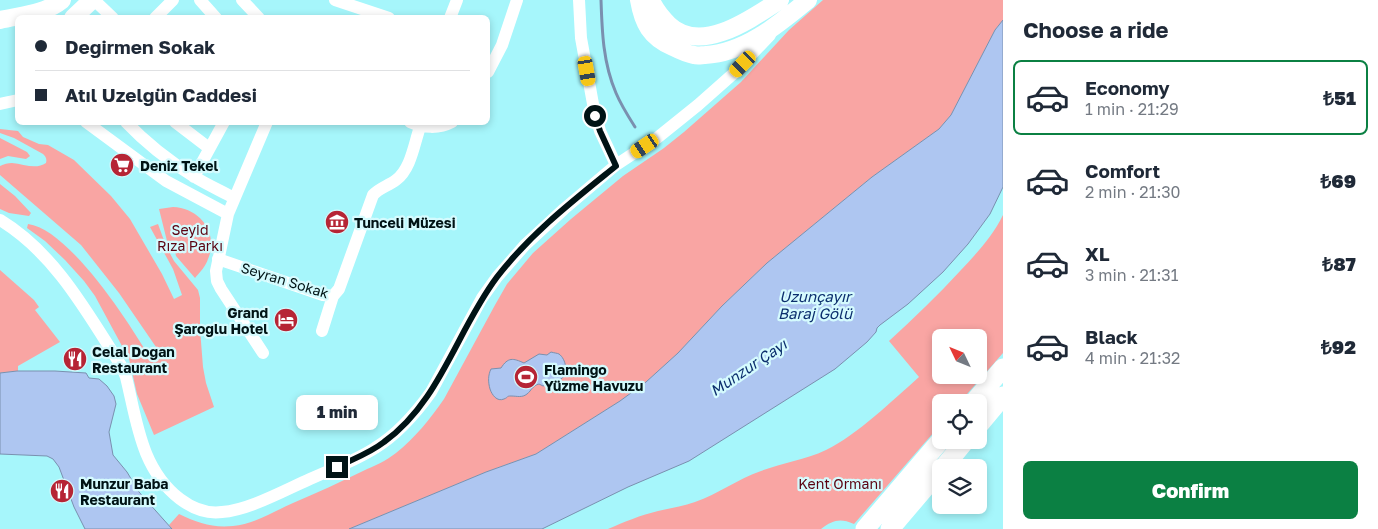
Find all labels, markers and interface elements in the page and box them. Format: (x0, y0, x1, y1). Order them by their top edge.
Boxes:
text: Choose a ride (1023, 16, 1169, 43)
text: Değirmen Sokak (65, 35, 215, 58)
car (727, 48, 758, 80)
car (577, 55, 596, 87)
icon: car (1025, 75, 1070, 120)
text: Economy (1085, 76, 1170, 99)
text: Atıl Uzelgün Caddesi (65, 83, 257, 106)
text: ₺51 (1323, 86, 1356, 109)
text: 1 min · 21:29 (1085, 99, 1179, 119)
route start (584, 105, 606, 127)
car (628, 131, 661, 161)
supermarket icon: Deniz Tekel (109, 152, 135, 178)
place label: Deniz Tekel (140, 157, 219, 174)
icon: car (1025, 158, 1070, 203)
text: Comfort (1085, 159, 1160, 182)
text: ₺69 (1320, 169, 1356, 192)
text: 2 min · 21:30 (1085, 182, 1181, 202)
museum icon: Tunceli Müzesi (324, 209, 350, 235)
place label: Tunceli Müzesi (354, 214, 456, 231)
park label: Seyid Rıza Parkı (157, 221, 223, 254)
icon: car (1025, 241, 1070, 286)
text: XL (1085, 242, 1110, 265)
text: ₺87 (1322, 252, 1356, 275)
street label: Seyran Sokak (239, 259, 331, 301)
text: 3 min · 21:31 (1085, 265, 1178, 285)
water label: Uzunçayır Baraj Gölü (778, 287, 853, 323)
place label: Grand Şaroğlu Hotel (174, 304, 268, 337)
hotel icon: Grand Şaroğlu Hotel (273, 307, 299, 333)
icon: car (1025, 324, 1070, 369)
text: Black (1085, 325, 1138, 348)
north arrow (932, 329, 988, 384)
map controls (932, 329, 987, 514)
water label: Munzur Çayı (706, 334, 791, 400)
text: ₺92 (1321, 335, 1356, 358)
place label: Celal Doğan Restaurant (92, 343, 175, 376)
restaurant icon: Celal Doğan Restaurant (62, 346, 88, 372)
text: 4 min · 21:32 (1085, 348, 1180, 368)
place label: Flamingo Yüzme Havuzu (544, 361, 643, 394)
sports icon: Flamingo Yüzme Havuzu (513, 364, 539, 390)
callout: 1 min (296, 394, 378, 430)
button: locate (932, 394, 987, 449)
text: 1 min (317, 402, 357, 422)
route end (326, 456, 348, 478)
button: layers (932, 459, 987, 514)
button: Confirm (1023, 461, 1358, 519)
place label: Munzur Baba Restaurant (80, 475, 168, 508)
park label: Kent Ormanı (798, 475, 882, 492)
restaurant icon: Munzur Baba Restaurant (49, 478, 75, 504)

